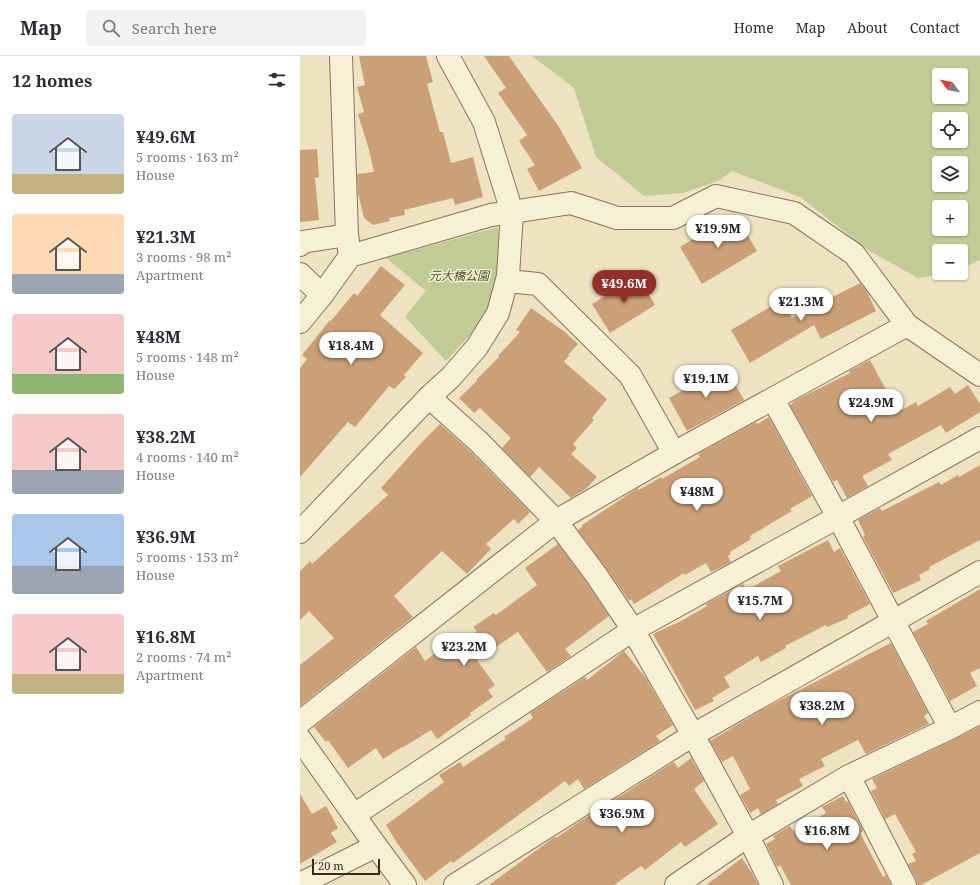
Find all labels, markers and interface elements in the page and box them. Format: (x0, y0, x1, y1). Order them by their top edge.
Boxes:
search box (86, 10, 366, 46)
text: Map (20, 15, 62, 41)
icon: search (100, 17, 122, 39)
text: Search here (132, 18, 217, 38)
text: Home (734, 18, 774, 37)
text: Map (796, 18, 825, 37)
text: About (847, 18, 888, 37)
text: Contact (910, 18, 960, 37)
north arrow (932, 68, 968, 104)
map controls (932, 68, 968, 280)
text: 12 homes (12, 69, 92, 92)
icon: filters (266, 69, 288, 91)
button: locate (932, 112, 968, 148)
text: ¥49.6M (136, 125, 196, 148)
icon: home (44, 130, 92, 178)
text: 5 rooms · 163 m² (136, 148, 239, 166)
button: layers (932, 156, 968, 192)
text: House (136, 166, 175, 184)
button: + (932, 200, 968, 236)
pin: ¥19.9M (685, 215, 751, 249)
text: ¥19.9M (695, 219, 741, 237)
text: ¥21.3M (136, 225, 196, 248)
icon: home (44, 230, 92, 278)
button: − (932, 244, 968, 280)
text: 3 rooms · 98 m² (136, 248, 231, 266)
text: Apartment (136, 266, 203, 284)
park label: 元大橋公園 (429, 267, 491, 284)
pin: ¥49.6M (591, 270, 657, 304)
text: ¥49.6M (601, 274, 647, 292)
pin: ¥21.3M (768, 288, 834, 322)
text: ¥21.3M (778, 292, 824, 310)
text: ¥48M (136, 325, 181, 348)
icon: home (44, 330, 92, 378)
pin: ¥18.4M (318, 332, 384, 366)
text: ¥18.4M (328, 336, 374, 354)
text: 5 rooms · 148 m² (136, 348, 239, 366)
pin: ¥19.1M (673, 365, 739, 399)
text: House (136, 366, 175, 384)
text: ¥19.1M (683, 369, 729, 387)
pin: ¥24.9M (838, 389, 904, 423)
text: ¥24.9M (848, 393, 894, 411)
text: ¥38.2M (136, 425, 196, 448)
icon: home (44, 430, 92, 478)
text: 4 rooms · 140 m² (136, 448, 239, 466)
text: House (136, 466, 175, 484)
pin: ¥48M (673, 478, 721, 512)
text: ¥48M (680, 482, 714, 500)
text: ¥36.9M (136, 525, 196, 548)
icon: home (44, 530, 92, 578)
text: 5 rooms · 153 m² (136, 548, 239, 566)
text: House (136, 566, 175, 584)
pin: ¥15.7M (727, 587, 793, 621)
text: ¥15.7M (737, 591, 783, 609)
text: ¥16.8M (136, 625, 196, 648)
icon: home (44, 630, 92, 678)
pin: ¥23.2M (431, 633, 497, 667)
text: ¥23.2M (441, 637, 487, 655)
text: 2 rooms · 74 m² (136, 648, 231, 666)
text: Apartment (136, 666, 203, 684)
pin: ¥38.2M (789, 692, 855, 726)
text: ¥38.2M (799, 696, 845, 714)
pin: ¥36.9M (589, 800, 655, 834)
text: ¥36.9M (599, 804, 645, 822)
pin: ¥16.8M (794, 817, 860, 851)
text: ¥16.8M (804, 821, 850, 839)
scale bar (312, 857, 380, 876)
text: 20 m (318, 858, 344, 873)

